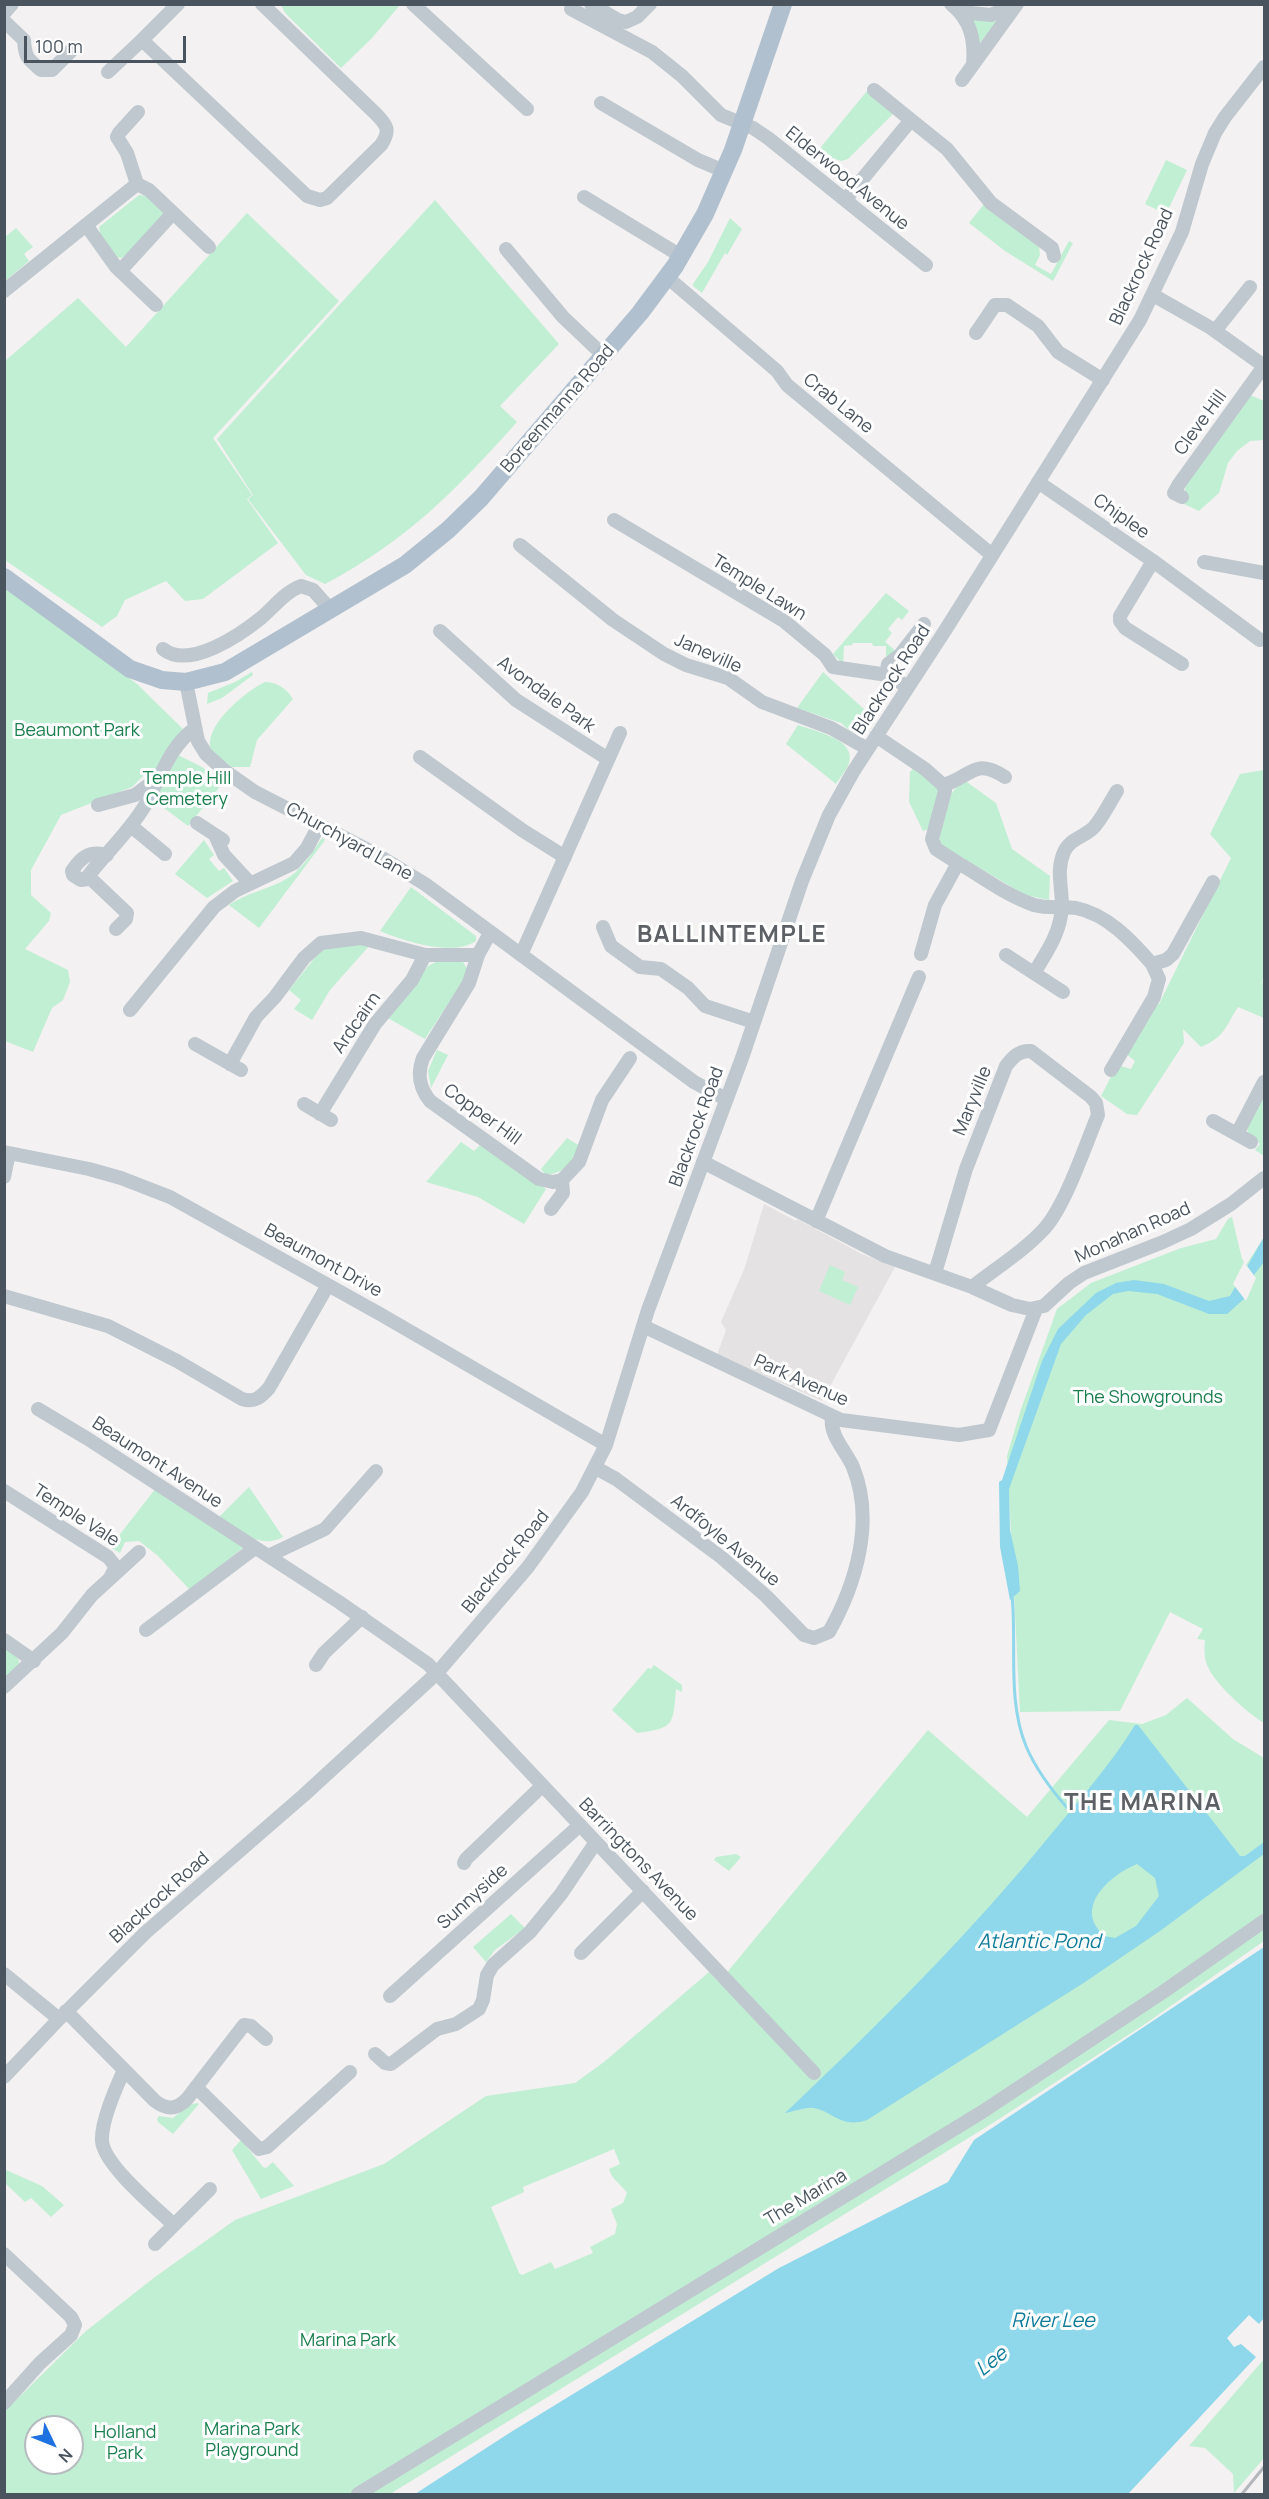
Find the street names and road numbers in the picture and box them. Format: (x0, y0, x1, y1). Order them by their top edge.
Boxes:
street label: Elderwood Avenue (781, 123, 913, 235)
street label: Blackrock Road (1106, 205, 1178, 329)
street label: Boreenmanna Road (497, 341, 619, 477)
street label: Crab Lane (799, 369, 877, 439)
street label: Cleve Hill (1170, 386, 1232, 460)
street label: Chiplee (1089, 490, 1153, 544)
street label: Temple Lawn (708, 550, 810, 626)
street label: Blackrock Road (849, 621, 935, 739)
street label: Janeville (671, 630, 745, 678)
street label: Avondale Park (493, 652, 599, 738)
street label: Churchyard Lane (282, 798, 416, 886)
street label: Ardcairn (328, 988, 386, 1058)
street label: Maryville (949, 1063, 997, 1139)
street label: Blackrock Road (665, 1064, 729, 1190)
street label: Copper Hill (439, 1080, 525, 1150)
street label: Monahan Road (1072, 1198, 1194, 1268)
street label: Beaumont Drive (260, 1220, 386, 1302)
street label: Park Avenue (750, 1351, 852, 1411)
street label: Beaumont Avenue (88, 1413, 226, 1513)
street label: Temple Vale (29, 1480, 123, 1552)
street label: Ardfoyle Avenue (666, 1490, 784, 1592)
street label: Blackrock Road (458, 1506, 554, 1618)
street label: Barringtons Avenue (574, 1794, 702, 1926)
street label: Blackrock Road (106, 1848, 214, 1948)
street label: Sunnyside (433, 1860, 513, 1934)
street label: The Marina (761, 2165, 851, 2231)

